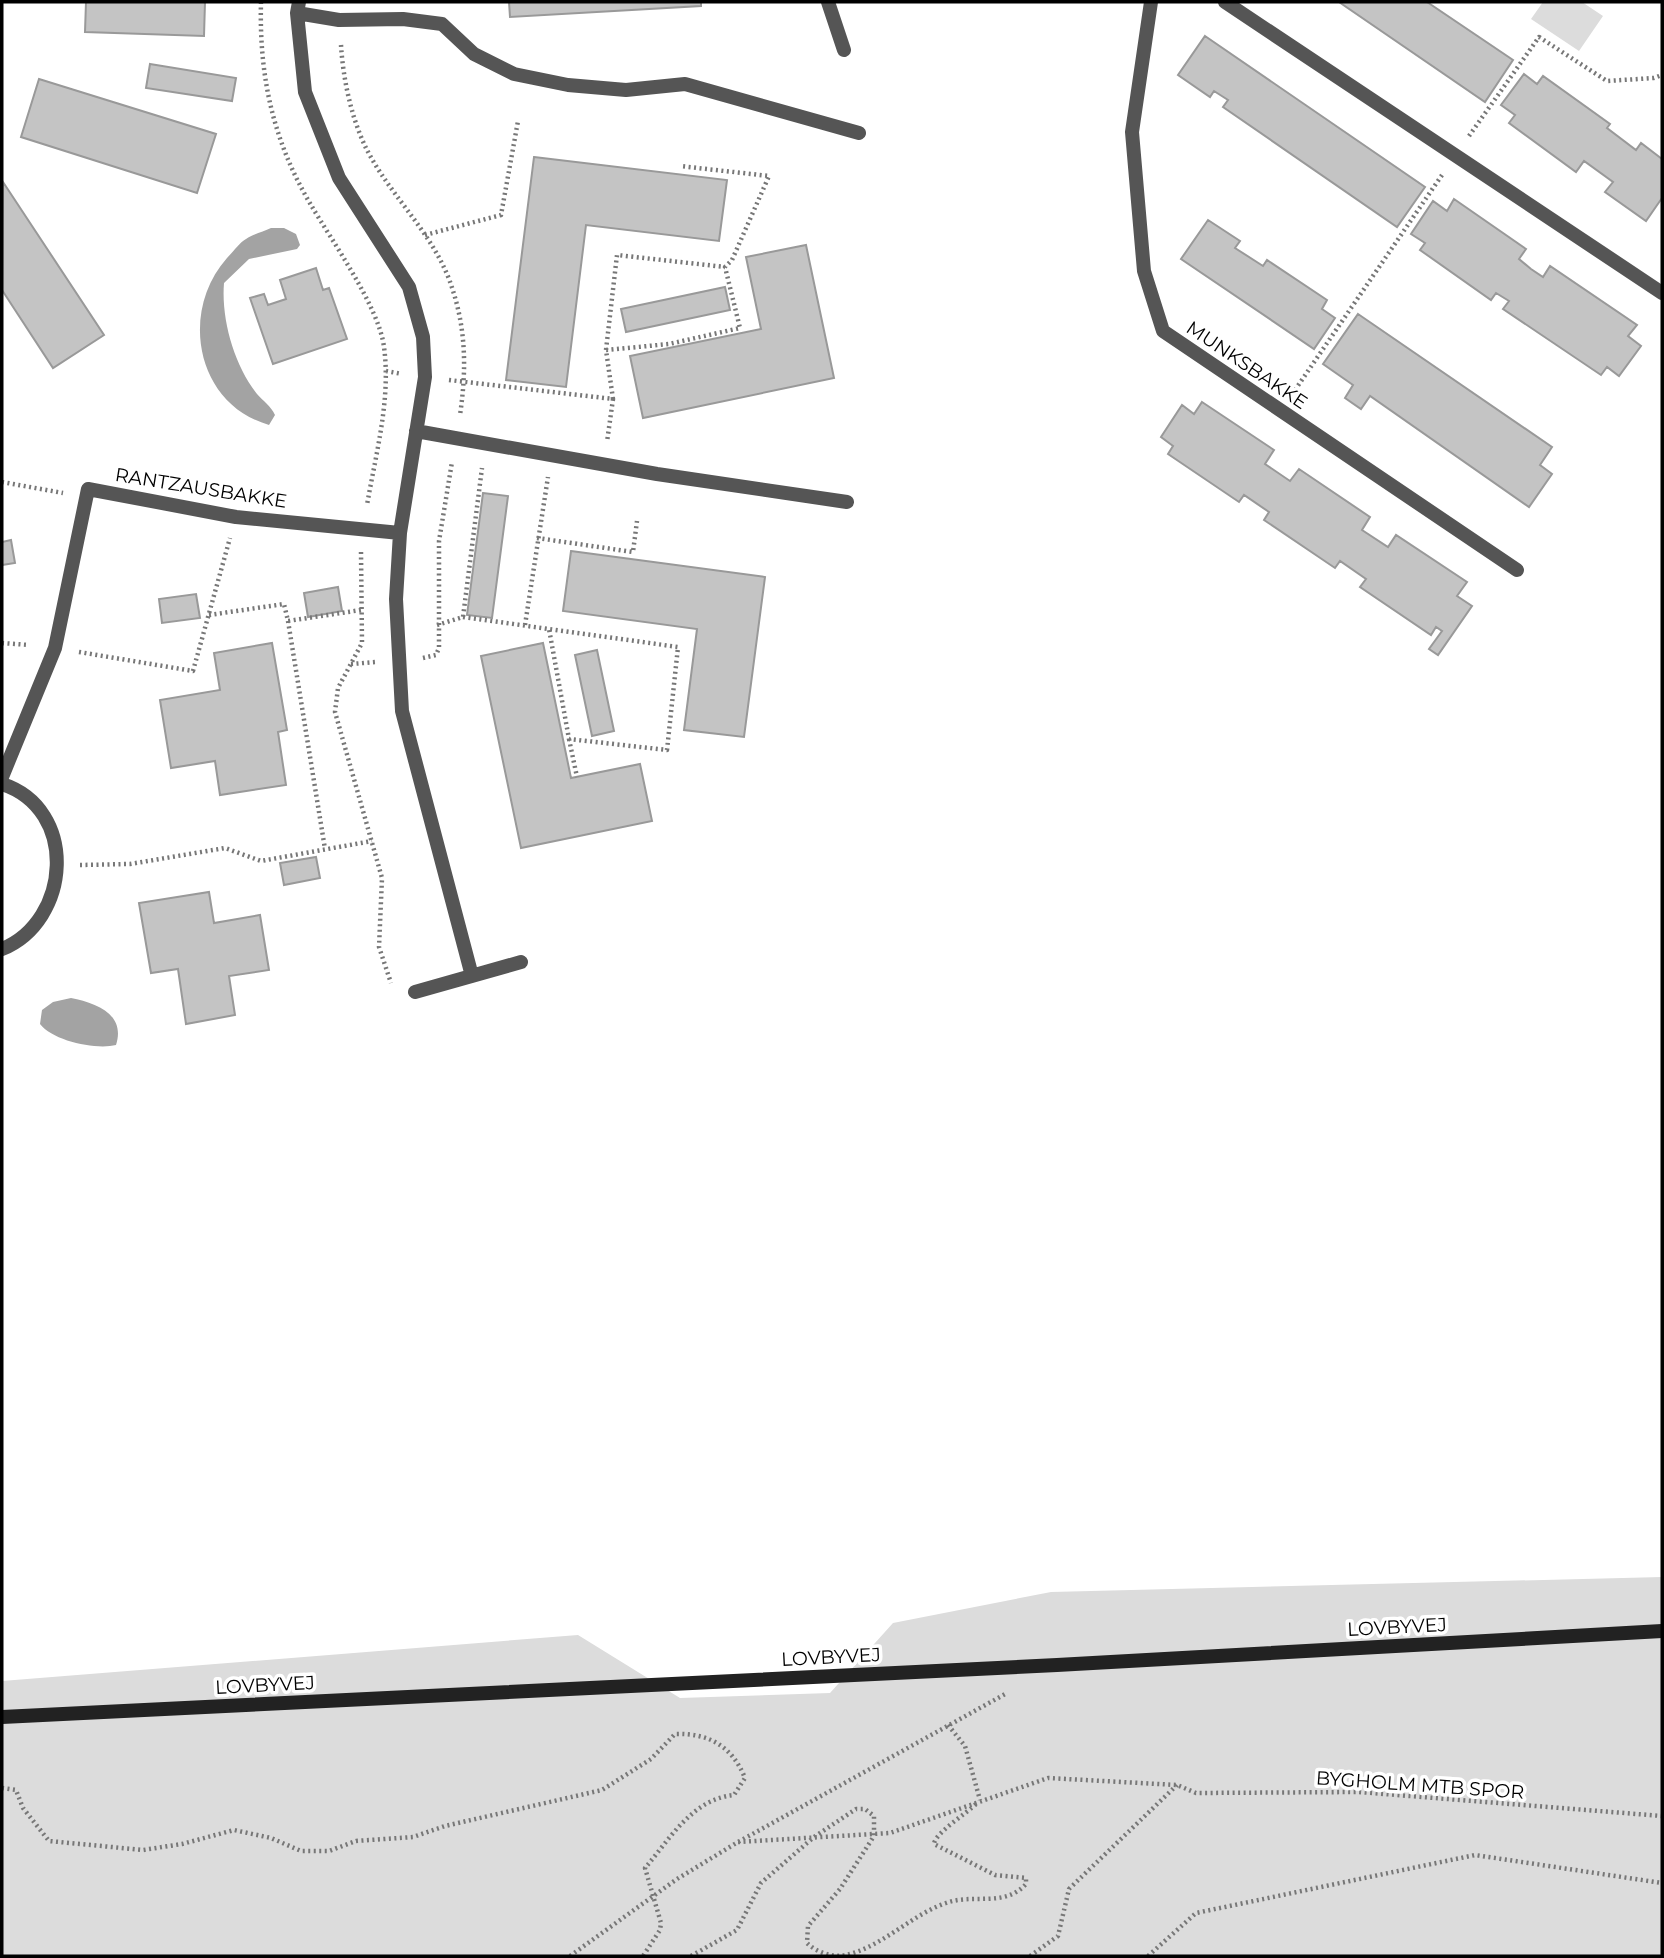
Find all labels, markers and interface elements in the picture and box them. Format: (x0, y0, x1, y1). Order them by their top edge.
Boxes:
street label: MUNKSBAKKE (1182, 316, 1312, 414)
street label: RANTZAUSBAKKE (113, 463, 289, 513)
street label: LOVBYVEJ (1347, 1613, 1447, 1641)
street label: LOVBYVEJ (781, 1643, 881, 1671)
street label: LOVBYVEJ (215, 1671, 315, 1699)
street label: BYGHOLM MTB SPOR (1315, 1766, 1525, 1804)

